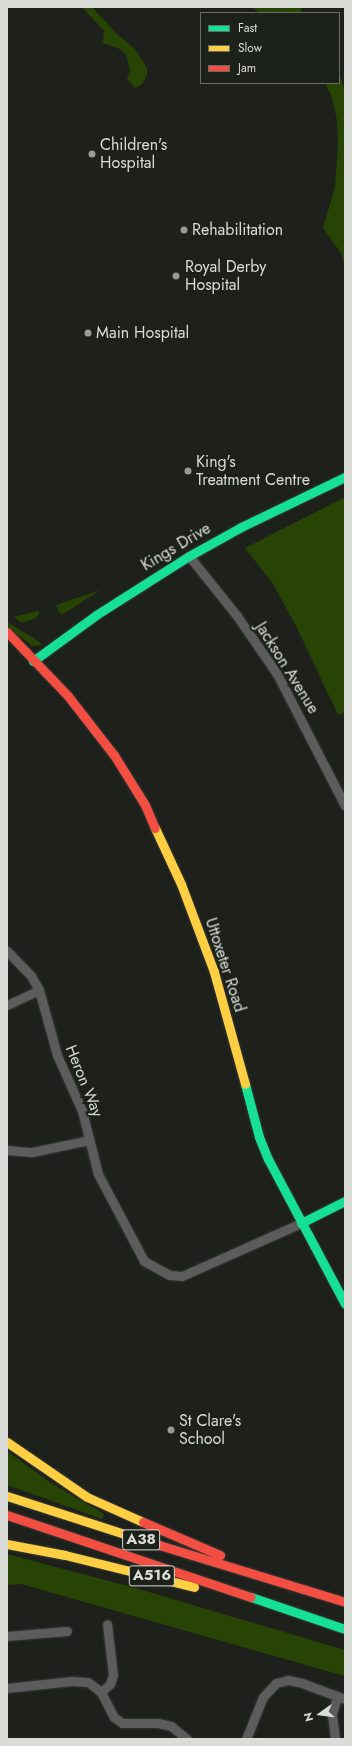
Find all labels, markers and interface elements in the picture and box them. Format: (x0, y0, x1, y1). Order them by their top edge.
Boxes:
legend (200, 12, 340, 84)
text: Fast (238, 19, 257, 37)
text: Slow (238, 39, 262, 57)
text: Jam (238, 59, 256, 77)
place label: Children's Hospital (100, 135, 167, 173)
marker: Children's Hospital (87, 149, 97, 159)
place label: Rehabilitation (192, 220, 283, 240)
marker: Rehabilitation (179, 225, 189, 235)
place label: Royal Derby Hospital (185, 257, 266, 295)
marker: Royal Derby Hospital (170, 270, 182, 282)
place label: Main Hospital (96, 323, 189, 343)
marker: Main Hospital (83, 328, 93, 338)
place label: King's Treatment Centre (196, 452, 310, 490)
marker: King's Treatment Centre (183, 466, 193, 476)
street label: Kings Drive (138, 519, 214, 575)
street label: Jackson Avenue (251, 619, 323, 717)
street label: Uttoxeter Road (201, 916, 249, 1014)
street label: Heron Way (61, 1042, 107, 1120)
place label: St Clare's School (179, 1411, 241, 1449)
marker: St Clare's School (166, 1425, 176, 1435)
road number: A38 (122, 1527, 160, 1553)
road number: A516 (128, 1563, 176, 1589)
north arrow (300, 1694, 340, 1734)
text: N (300, 1711, 317, 1723)

